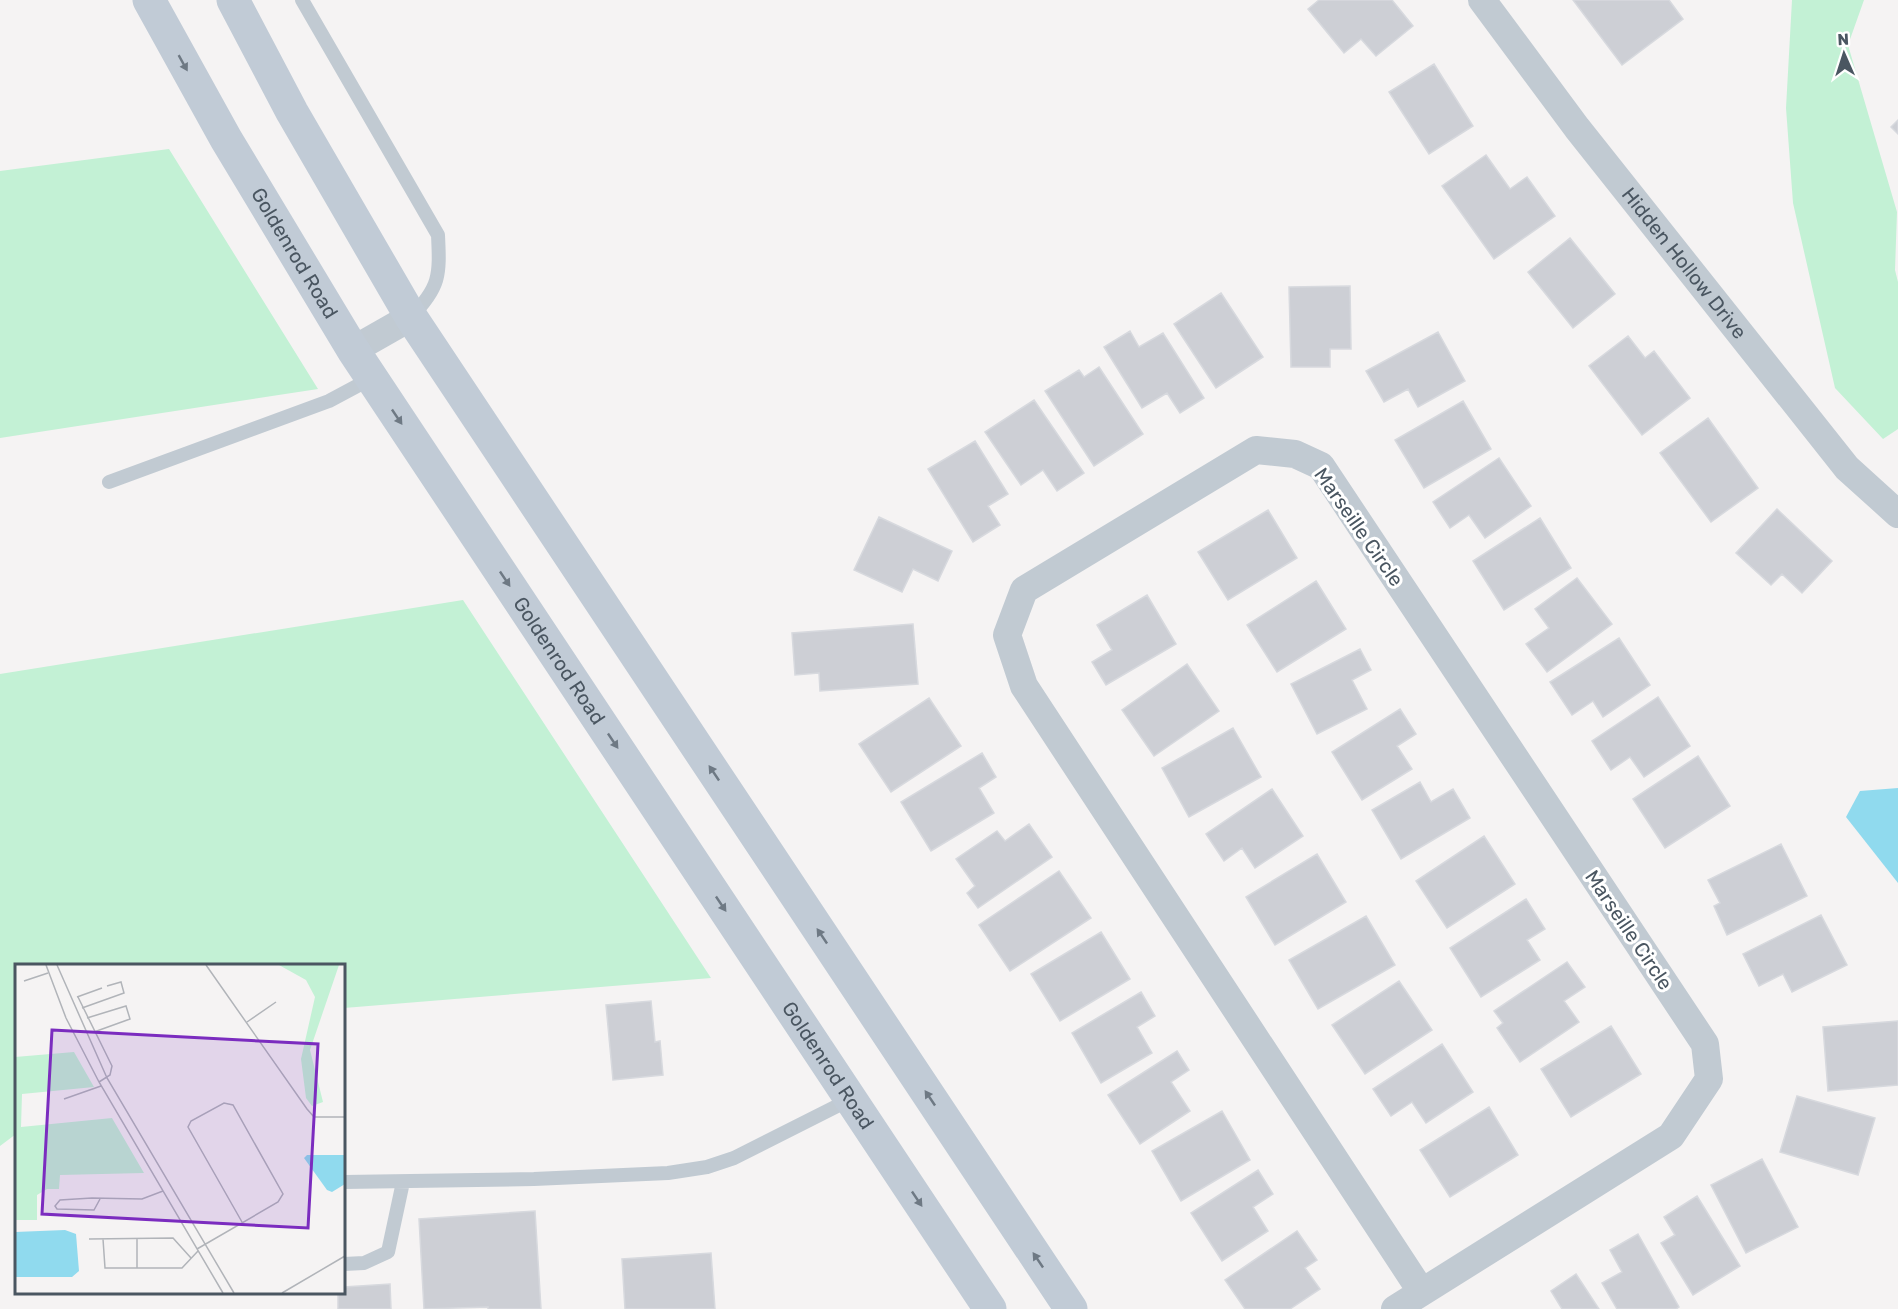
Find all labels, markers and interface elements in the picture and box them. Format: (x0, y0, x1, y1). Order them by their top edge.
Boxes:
north arrow (1814, 24, 1874, 84)
text: N (1837, 30, 1849, 49)
one-way arrow (178, 54, 188, 71)
street label: Goldenrod Road (246, 183, 343, 323)
street label: Hidden Hollow Drive (1617, 183, 1752, 344)
one-way arrow (391, 408, 403, 424)
street label: Marseille Circle (1309, 463, 1409, 591)
one-way arrow (499, 571, 510, 587)
street label: Goldenrod Road (508, 592, 610, 729)
one-way arrow (607, 733, 619, 749)
one-way arrow (708, 766, 720, 782)
street label: Marseille Circle (1580, 866, 1678, 994)
one-way arrow (715, 896, 726, 912)
one-way arrow (816, 928, 828, 944)
inset map (15, 964, 345, 1294)
street label: Goldenrod Road (777, 997, 879, 1134)
one-way arrow (925, 1090, 936, 1106)
one-way arrow (912, 1191, 923, 1208)
one-way arrow (1033, 1252, 1044, 1269)

